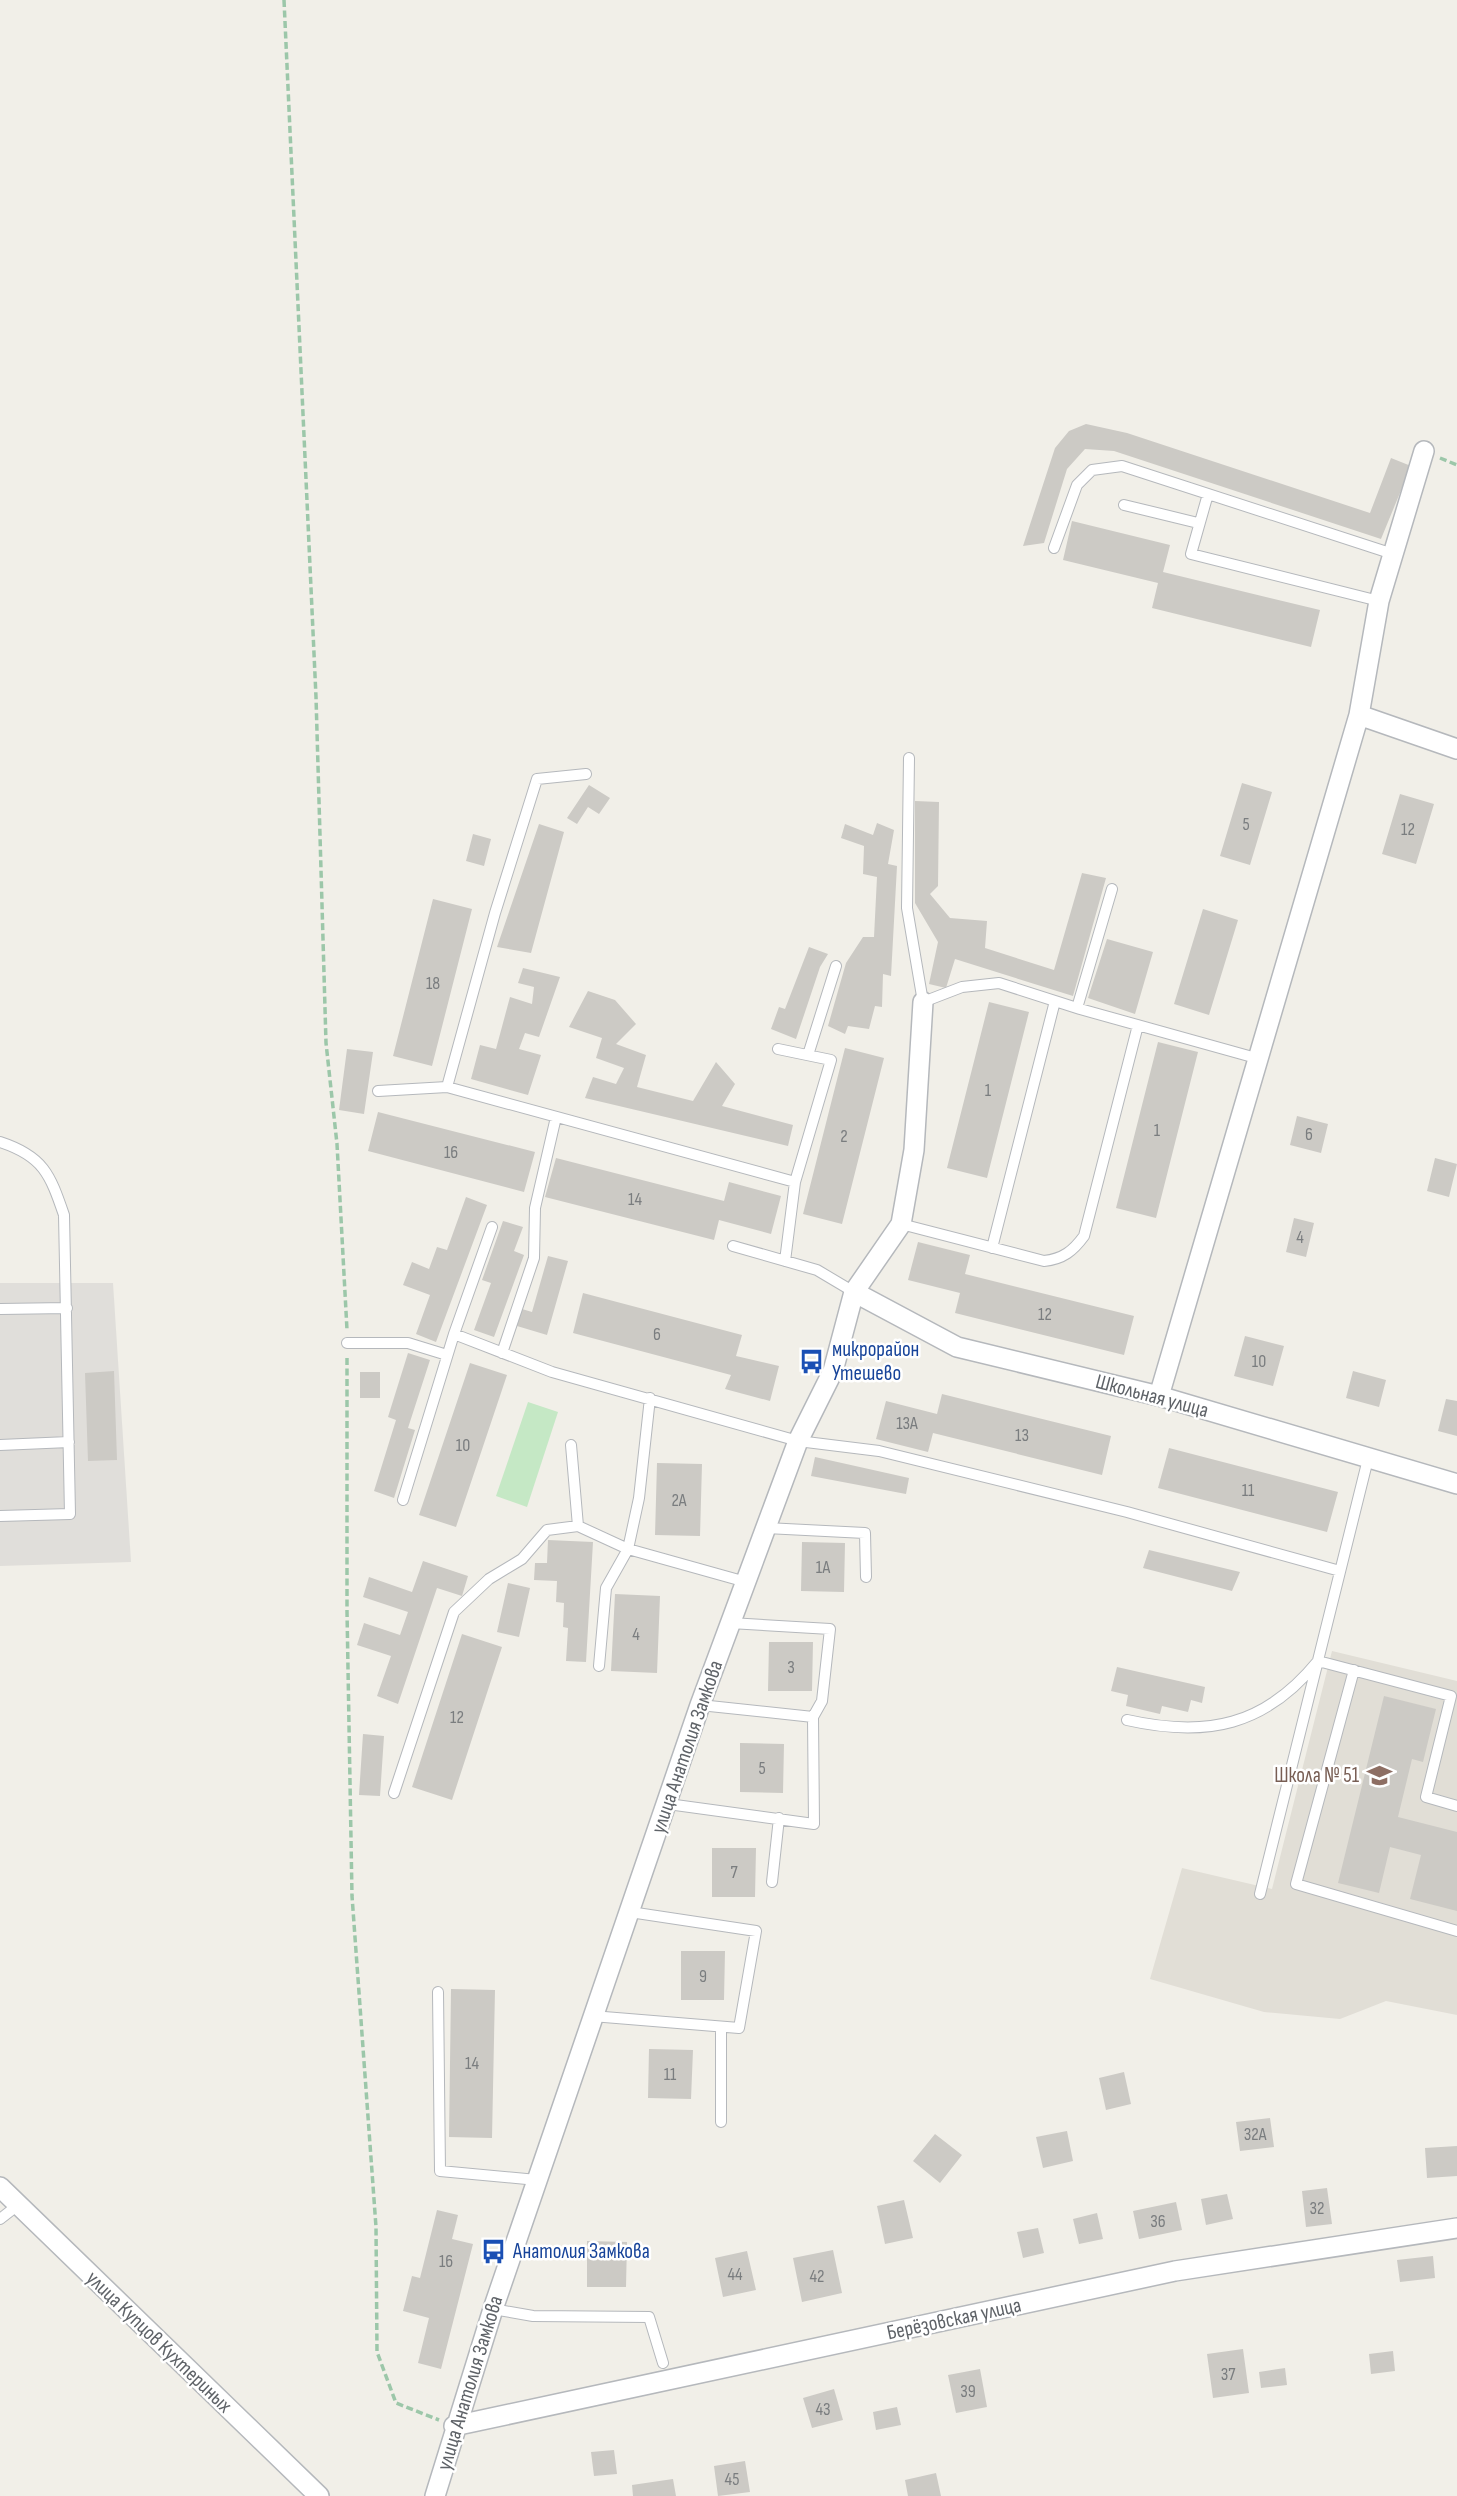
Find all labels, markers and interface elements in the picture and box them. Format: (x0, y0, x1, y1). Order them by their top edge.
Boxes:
house number: 5 (1242, 814, 1250, 835)
house number: 12 (1401, 819, 1415, 840)
house number: 18 (426, 973, 440, 994)
house number: 1 (985, 1080, 992, 1101)
house number: 1 (1154, 1120, 1161, 1141)
house number: 6 (1305, 1124, 1313, 1145)
house number: 2 (840, 1126, 848, 1147)
house number: 16 (444, 1142, 458, 1163)
house number: 14 (628, 1189, 642, 1210)
house number: 4 (1296, 1227, 1304, 1248)
house number: 12 (1038, 1304, 1052, 1325)
house number: 6 (653, 1324, 661, 1345)
place label: микрорайон Утешево (832, 1337, 919, 1386)
bus stop icon: микрорайон Утешево (798, 1347, 826, 1375)
house number: 10 (1252, 1351, 1266, 1372)
street label: Школьная улица (1093, 1369, 1211, 1423)
house number: 13А (896, 1413, 918, 1434)
house number: 13 (1015, 1425, 1029, 1446)
house number: 10 (456, 1435, 470, 1456)
house number: 11 (1242, 1480, 1255, 1501)
house number: 2А (671, 1490, 687, 1511)
house number: 1А (816, 1557, 830, 1578)
house number: 4 (632, 1624, 640, 1645)
street label: улица Анатолия Замкова (646, 1657, 728, 1837)
house number: 3 (787, 1657, 795, 1678)
house number: 12 (450, 1707, 464, 1728)
house number: 5 (758, 1758, 766, 1779)
school or university icon: Школа № 51 (1365, 1761, 1393, 1789)
place label: Школа № 51 (1274, 1763, 1360, 1788)
house number: 7 (730, 1862, 738, 1883)
house number: 9 (699, 1966, 707, 1987)
house number: 14 (465, 2053, 479, 2074)
house number: 11 (664, 2064, 677, 2085)
house number: 32А (1244, 2124, 1267, 2145)
house number: 32 (1310, 2198, 1324, 2219)
house number: 36 (1150, 2211, 1166, 2232)
bus stop icon: Анатолия Замкова (479, 2237, 507, 2265)
place label: Анатолия Замкова (512, 2239, 650, 2264)
house number: 16 (439, 2251, 453, 2272)
house number: 44 (727, 2264, 743, 2285)
street label: улица Купцов Кухтериных (81, 2266, 237, 2418)
house number: 42 (809, 2266, 825, 2287)
street label: улица Анатолия Замкова (432, 2293, 508, 2473)
street label: Берёзовская улица (885, 2293, 1023, 2345)
house number: 37 (1221, 2364, 1236, 2385)
house number: 39 (960, 2381, 976, 2402)
house number: 43 (815, 2399, 831, 2420)
house number: 45 (725, 2469, 739, 2490)

